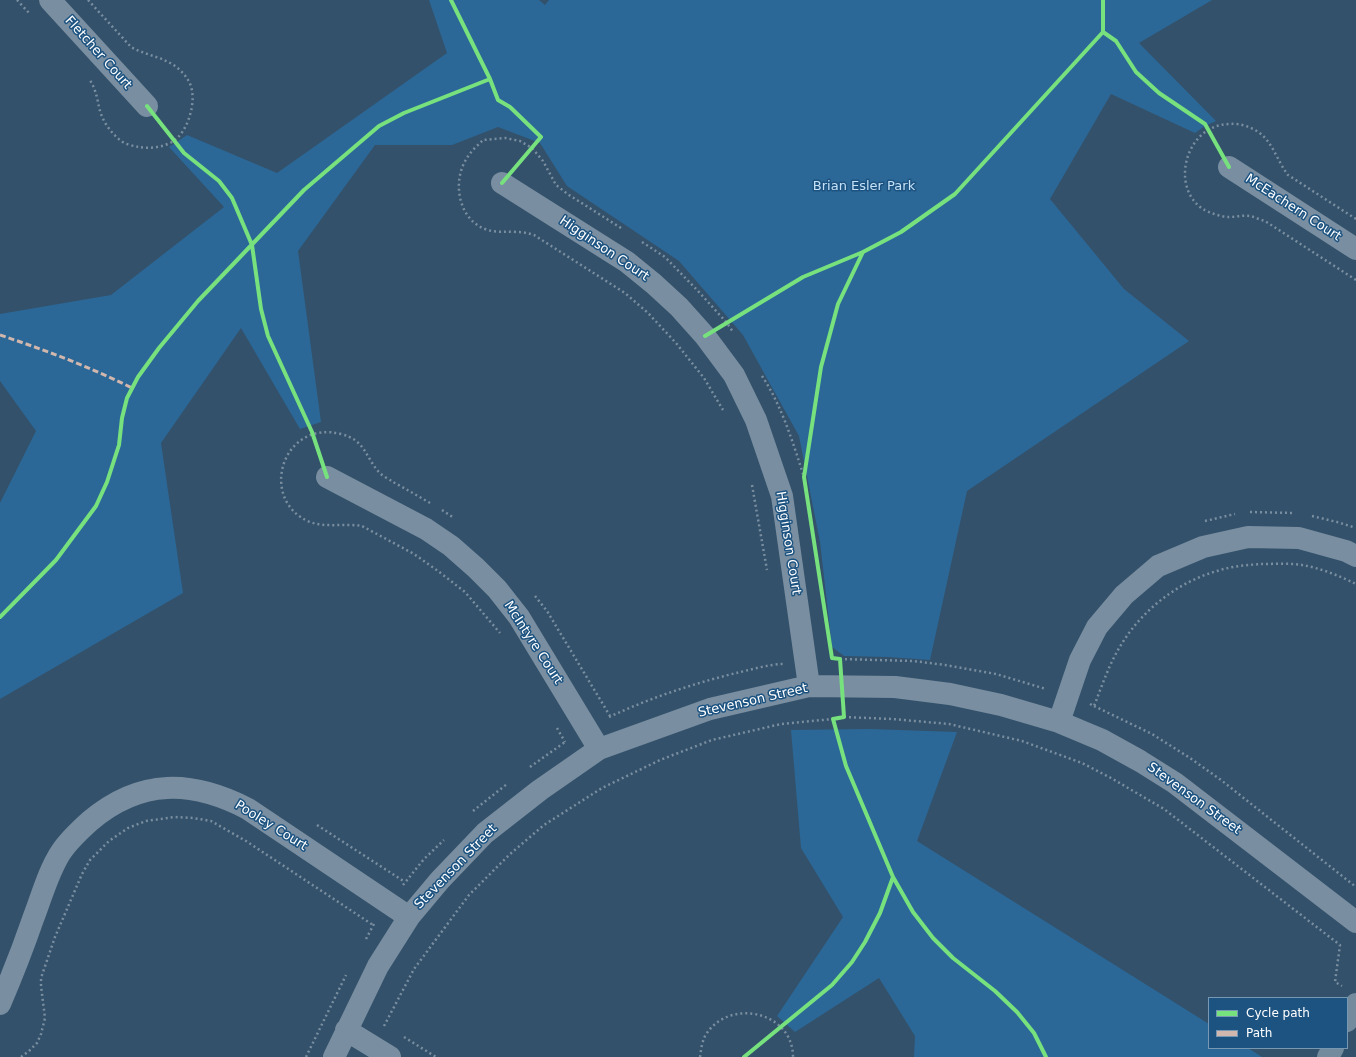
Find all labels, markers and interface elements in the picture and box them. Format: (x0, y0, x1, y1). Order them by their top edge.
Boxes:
street label: Fletcher Court (61, 13, 135, 93)
street label: McEachern Court (1242, 171, 1344, 245)
park label: Brian Esler Park (813, 179, 915, 195)
street label: Higginson Court (556, 213, 652, 285)
street label: Higginson Court (772, 490, 804, 596)
street label: McIntyre Court (500, 598, 566, 688)
street label: Stevenson Street (697, 681, 809, 721)
street label: Stevenson Street (1144, 760, 1244, 838)
street label: Pooley Court (232, 798, 310, 854)
street label: Stevenson Street (412, 821, 500, 913)
legend (1208, 997, 1348, 1049)
text: Cycle path (1246, 1006, 1310, 1020)
text: Path (1246, 1026, 1272, 1040)

